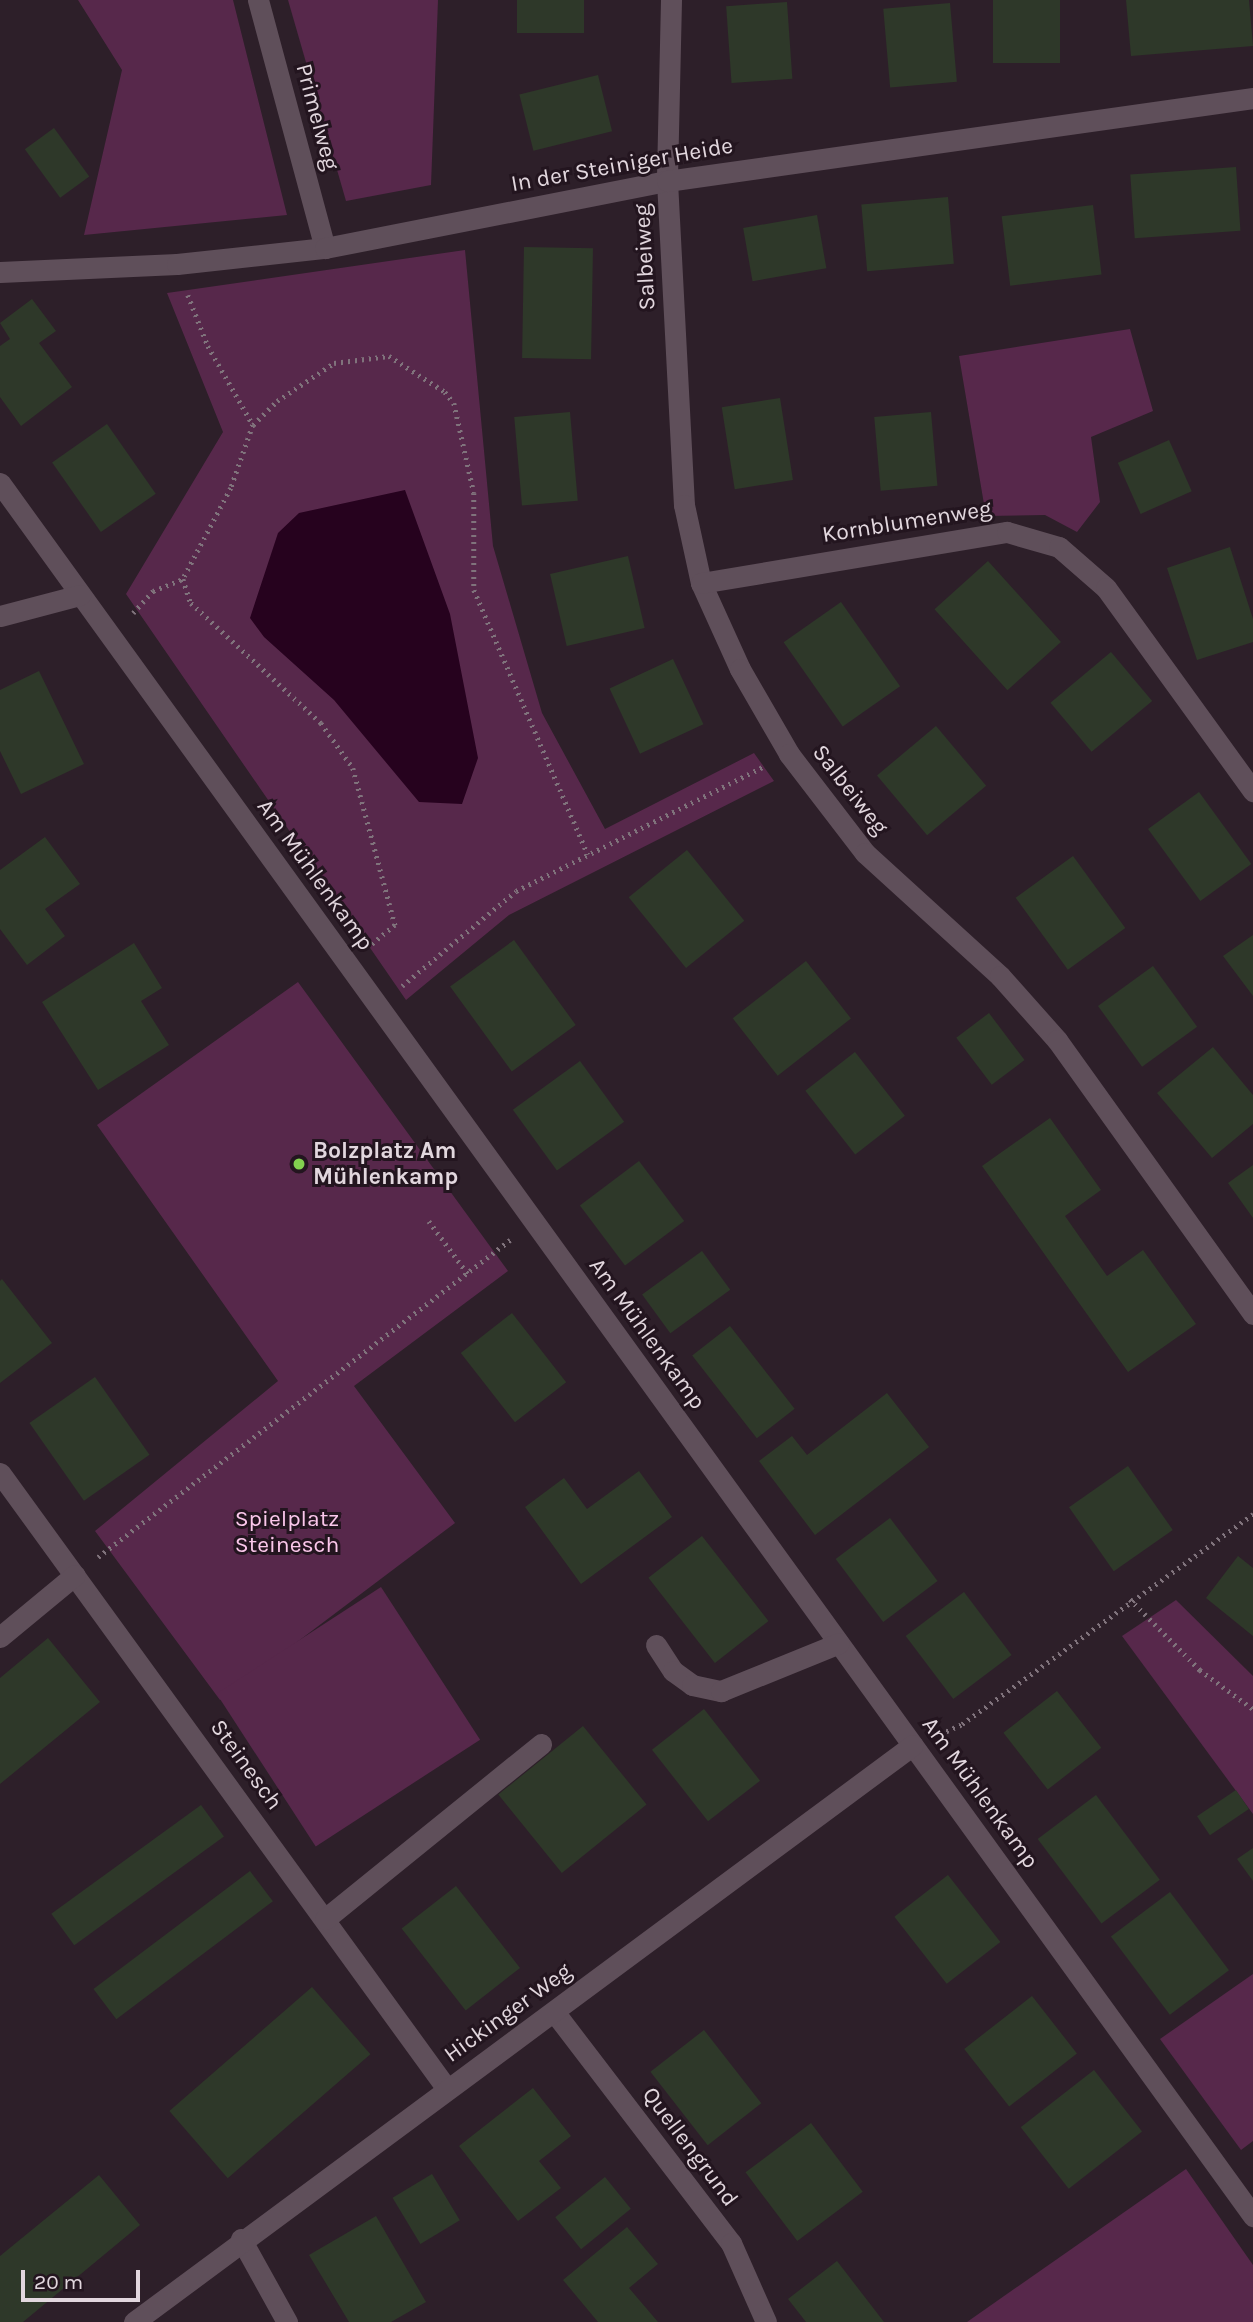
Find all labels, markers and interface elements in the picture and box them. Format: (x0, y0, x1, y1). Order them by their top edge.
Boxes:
street label: Primelweg (290, 61, 344, 173)
street label: In der Steiniger Heide (509, 132, 735, 198)
street label: Salbeiweg (628, 203, 662, 311)
street label: Kornblumenweg (820, 495, 994, 549)
street label: Salbeiweg (806, 739, 894, 841)
street label: Am Mühlenkamp (251, 794, 379, 956)
place label: Bolzplatz Am Mühlenkamp (313, 1137, 458, 1191)
marker: Bolzplatz Am Mühlenkamp (291, 1156, 307, 1172)
street label: Am Mühlenkamp (583, 1253, 711, 1415)
park label: Spielplatz Steinesch (235, 1505, 339, 1559)
street label: Am Mühlenkamp (916, 1712, 1044, 1874)
street label: Steinesch (204, 1715, 288, 1815)
street label: Hickinger Weg (439, 1957, 577, 2069)
street label: Quellengrund (636, 2082, 744, 2212)
scale bar (24, 2256, 144, 2300)
text: 20 m (34, 2270, 83, 2294)

